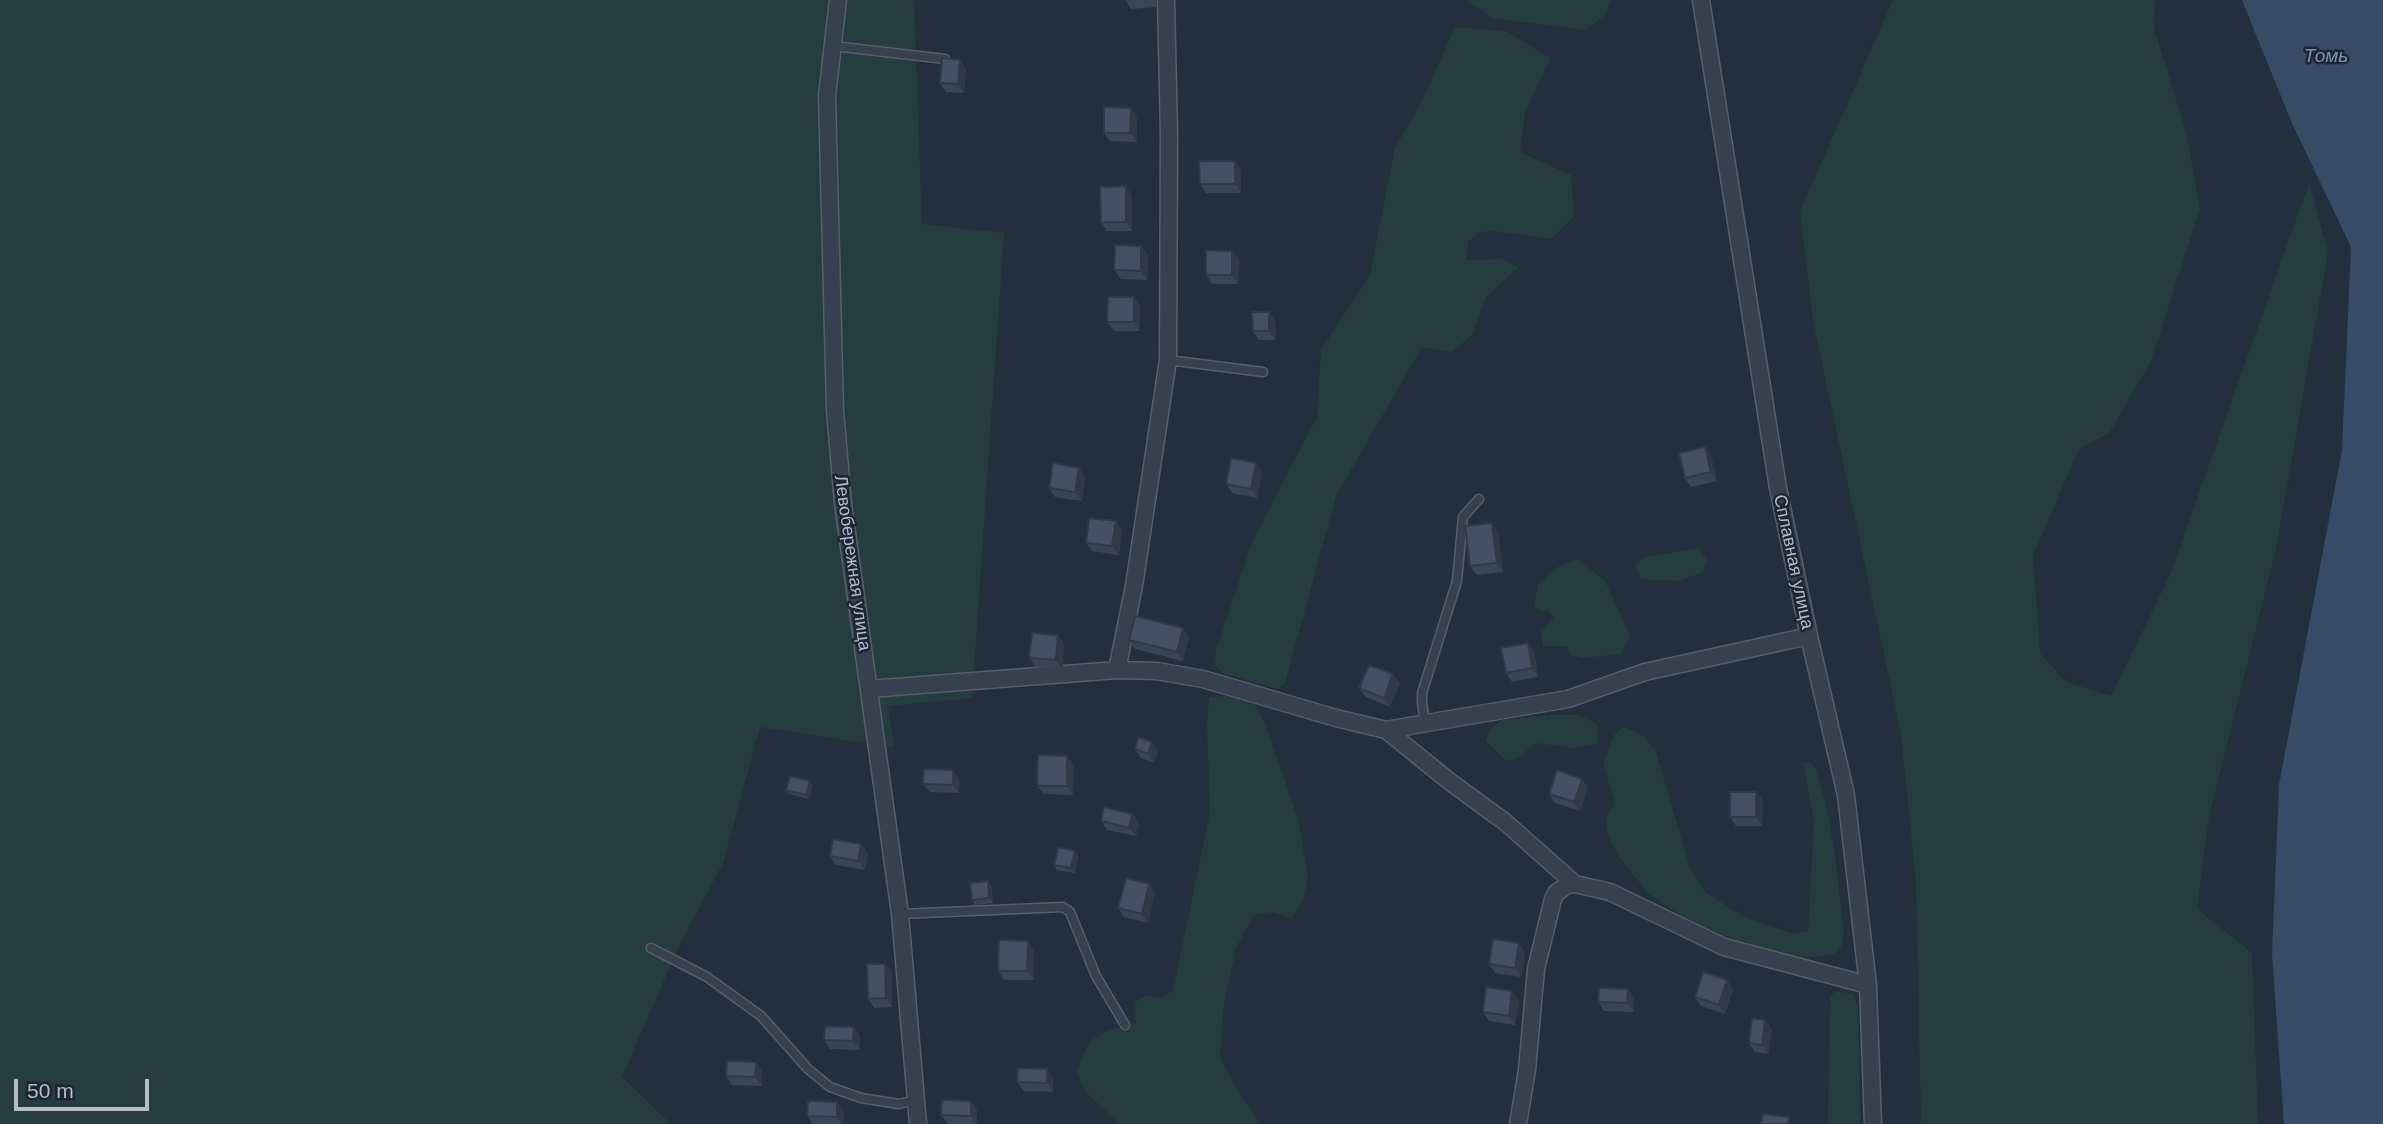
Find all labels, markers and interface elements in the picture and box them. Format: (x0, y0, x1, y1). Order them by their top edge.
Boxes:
water label: Томь (2304, 46, 2348, 68)
street label: Левобережная улица (829, 474, 875, 652)
street label: Сплавная улица (1768, 493, 1818, 631)
scale bar (18, 1064, 152, 1108)
text: 50 m (27, 1079, 74, 1102)

